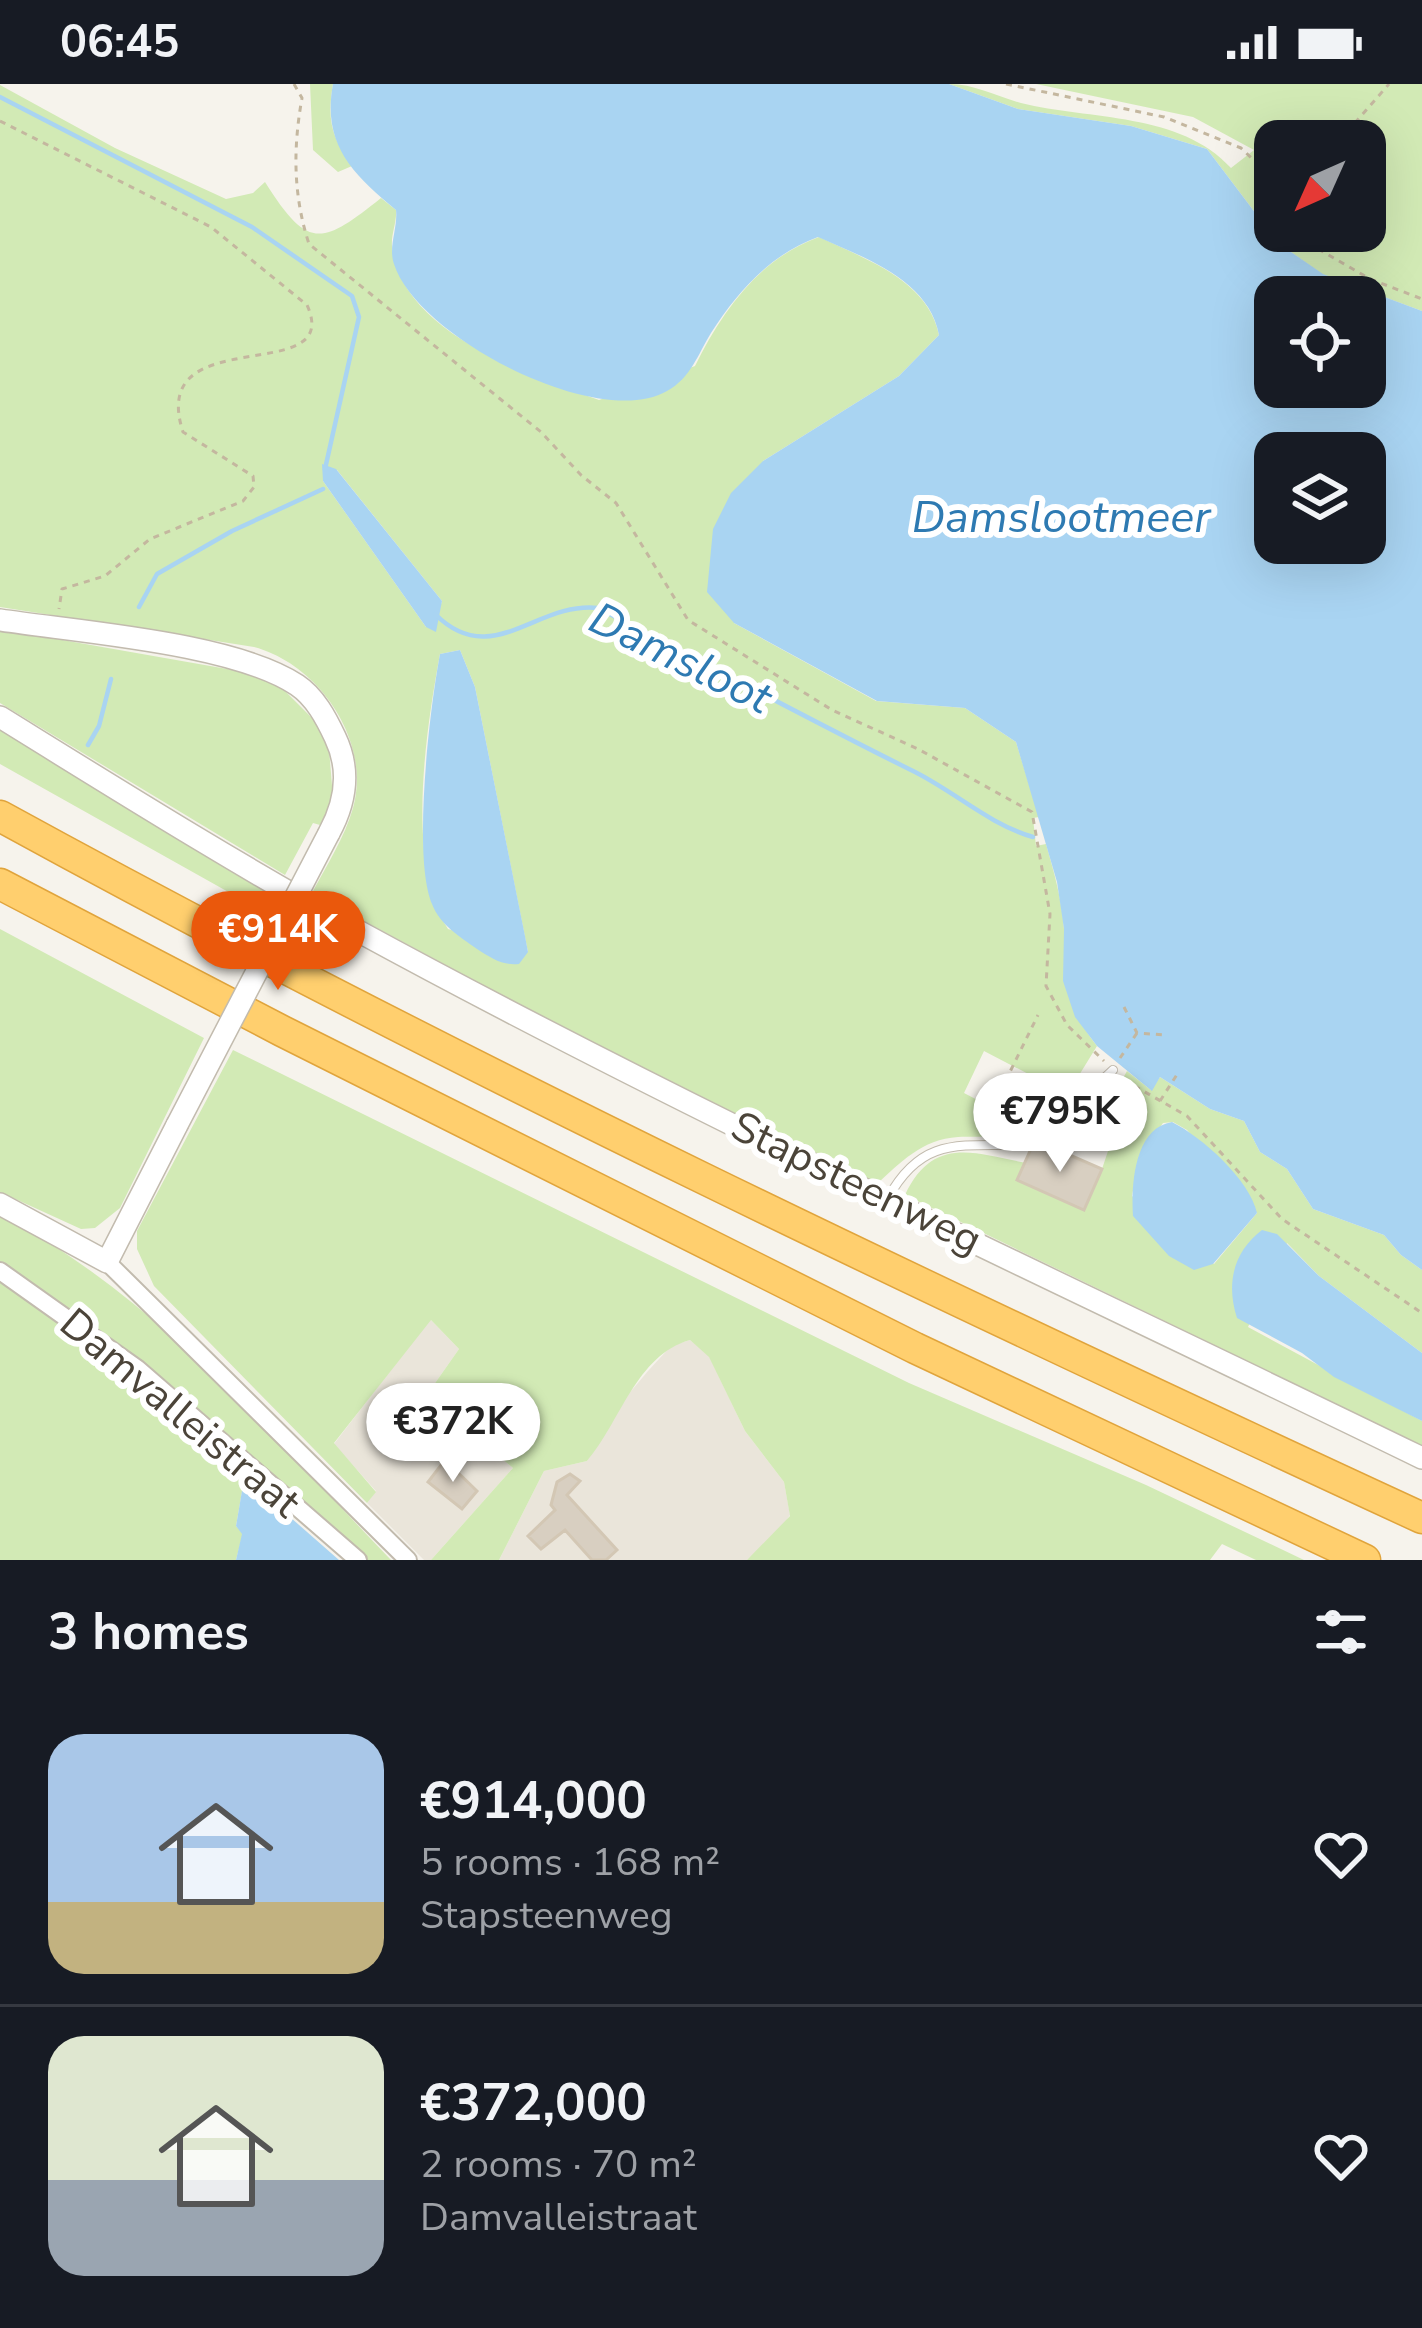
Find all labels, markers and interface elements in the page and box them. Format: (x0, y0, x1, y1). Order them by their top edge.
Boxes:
text: 06:45 (60, 12, 179, 73)
north arrow (1254, 120, 1386, 252)
map controls (1254, 120, 1386, 564)
button: locate (1254, 276, 1386, 408)
button: layers (1254, 432, 1386, 564)
water label: Damslootmeer (912, 487, 1212, 548)
water label: Damsloot (579, 588, 783, 729)
pin: €914K (194, 891, 362, 993)
text: €914K (218, 903, 338, 956)
pin: €795K (976, 1073, 1144, 1175)
text: €795K (1000, 1085, 1120, 1138)
street label: Stapsteenweg (722, 1098, 991, 1269)
street label: Damvalleistraat (48, 1296, 313, 1531)
pin: €372K (369, 1383, 537, 1485)
text: €372K (393, 1395, 513, 1448)
text: 3 homes (48, 1597, 249, 1667)
icon: filters (1308, 1599, 1374, 1665)
text: €914,000 (420, 1766, 647, 1836)
icon: home (144, 1782, 288, 1926)
icon: heart (1308, 1821, 1374, 1887)
text: 5 rooms · 168 m² (420, 1836, 720, 1889)
text: Stapsteenweg (420, 1889, 673, 1942)
text: €372,000 (420, 2068, 647, 2138)
icon: home (144, 2084, 288, 2228)
icon: heart (1308, 2123, 1374, 2189)
text: 2 rooms · 70 m² (420, 2138, 697, 2191)
text: Damvalleistraat (420, 2191, 697, 2244)

